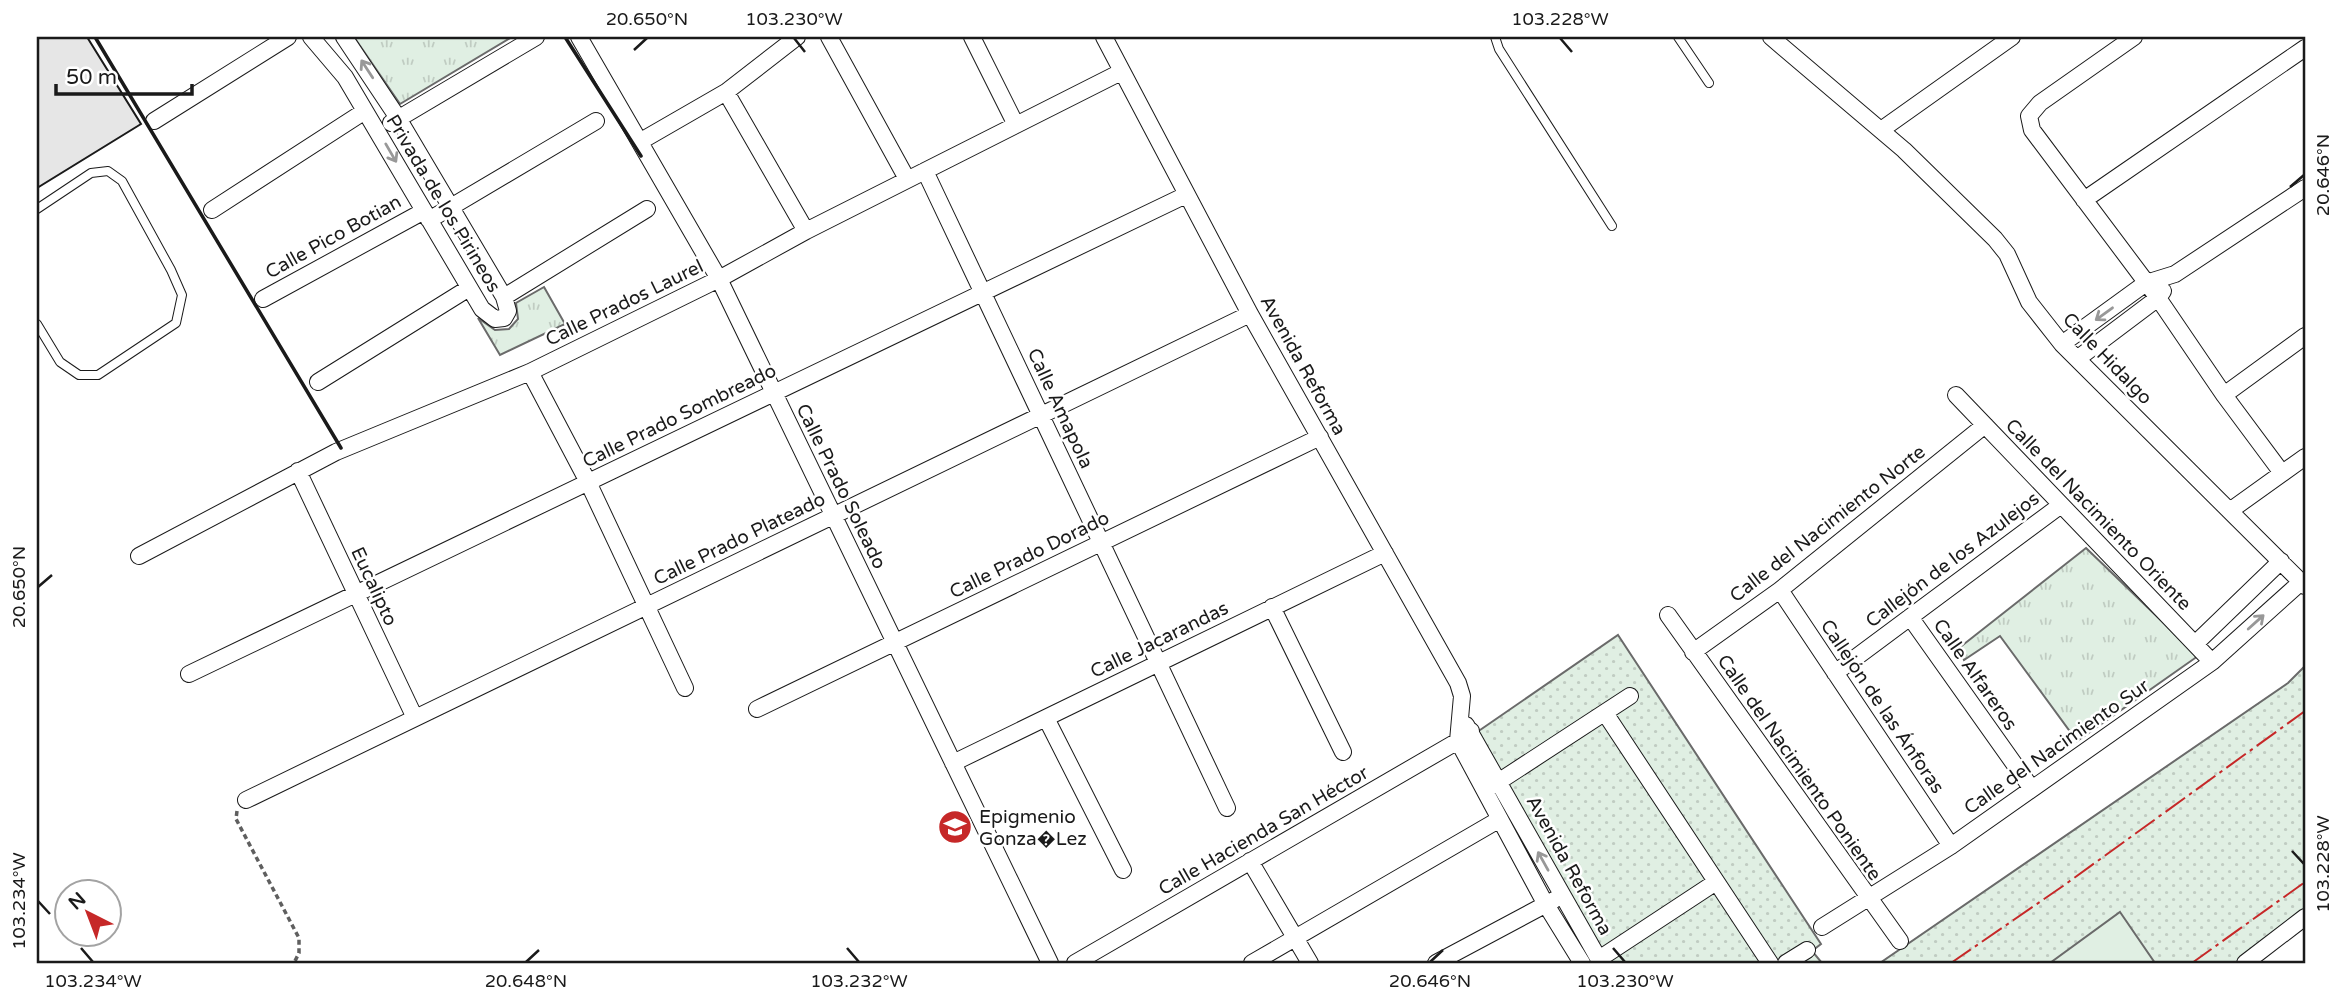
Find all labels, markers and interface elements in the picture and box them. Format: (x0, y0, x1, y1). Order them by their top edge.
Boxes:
text: 20.650°N (606, 8, 688, 30)
text: 103.230°W (745, 8, 843, 30)
text: 103.228°W (1511, 8, 1609, 30)
scale bar (56, 52, 192, 96)
one-way arrow (360, 60, 374, 79)
text: 50 m (66, 65, 117, 90)
street label: Privada de los Pirineos (381, 111, 505, 296)
text: 20.646°N (2312, 134, 2334, 216)
one-way arrow (384, 143, 398, 163)
street label: Calle Pico Botian (262, 190, 405, 283)
street label: Calle Prados Laurel (542, 255, 707, 351)
street label: Avenida Reforma (1256, 292, 1351, 439)
one-way arrow (2095, 307, 2114, 321)
street label: Calle Hidalgo (2058, 308, 2156, 409)
street label: Calle Amapola (1023, 345, 1098, 472)
street label: Calle Prado Sombreado (579, 359, 780, 472)
street label: Calle Prado Soleado (792, 400, 891, 573)
street label: Calle del Nacimiento Oriente (2001, 414, 2196, 615)
street label: Calle del Nacimiento Norte (1726, 441, 1930, 607)
street label: Callejón de los Azulejos (1862, 487, 2044, 632)
street label: Calle Prado Plateado (650, 488, 829, 590)
street label: Calle Prado Dorado (946, 507, 1113, 603)
street label: Eucalipto (346, 544, 402, 629)
text: 20.650°N (8, 546, 30, 628)
street label: Calle Jacarandas (1087, 597, 1232, 683)
one-way arrow (2247, 613, 2264, 630)
street label: Callejón de las Ánforas (1816, 615, 1949, 798)
street label: Calle Alfareros (1929, 615, 2022, 734)
street label: Calle del Nacimiento Poniente (1713, 650, 1886, 885)
street label: Calle del Nacimiento Sur (1960, 674, 2154, 819)
street label: Calle Hacienda San Héctor (1155, 761, 1373, 900)
street label: Avenida Reforma (1522, 792, 1617, 939)
place label: Epigmenio Gonza�Lez (979, 806, 1087, 850)
school or university icon: Epigmenio Gonza�Lez (936, 808, 974, 846)
text: 103.228°W (2312, 815, 2334, 913)
text: 103.234°W (8, 852, 30, 950)
one-way arrow (1536, 852, 1550, 872)
north arrow (52, 878, 122, 948)
text: N (64, 888, 90, 914)
text: 103.234°W (44, 970, 142, 992)
text: 20.648°N (485, 970, 567, 992)
text: 103.232°W (810, 970, 908, 992)
text: 20.646°N (1389, 970, 1471, 992)
text: 103.230°W (1576, 970, 1674, 992)

